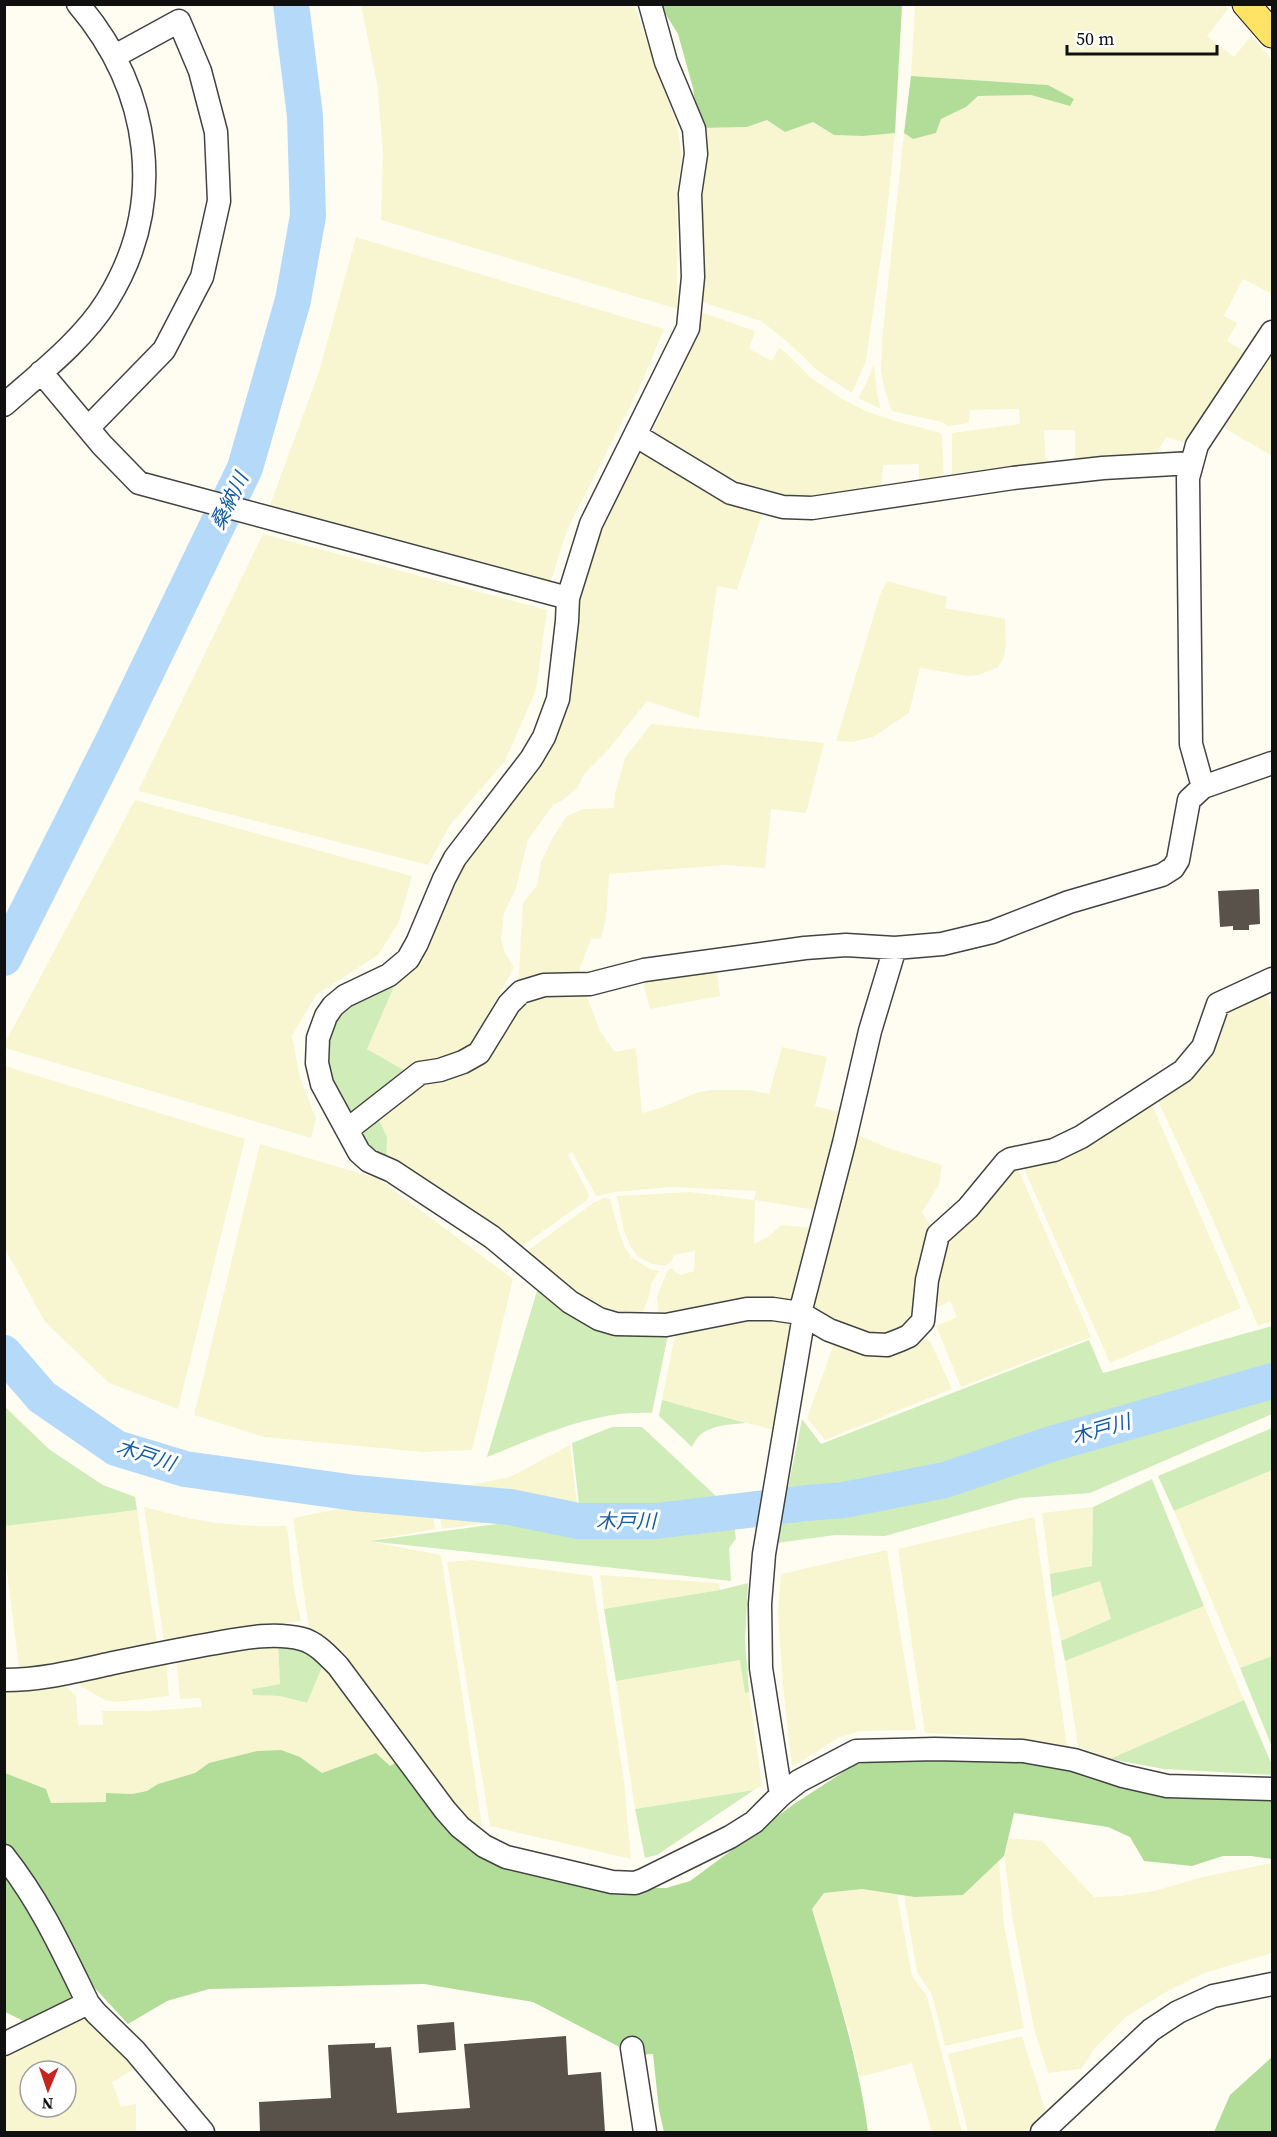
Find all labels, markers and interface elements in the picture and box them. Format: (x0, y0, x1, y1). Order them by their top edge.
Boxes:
scale bar (1067, 18, 1217, 56)
text: 50 m (1076, 26, 1114, 51)
water label: 桑納川 (203, 466, 256, 534)
water label: 木戸川 (1068, 1407, 1136, 1451)
water label: 木戸川 (113, 1432, 181, 1478)
water label: 木戸川 (596, 1507, 658, 1535)
north arrow (18, 2059, 78, 2119)
text: N (41, 2093, 54, 2115)

